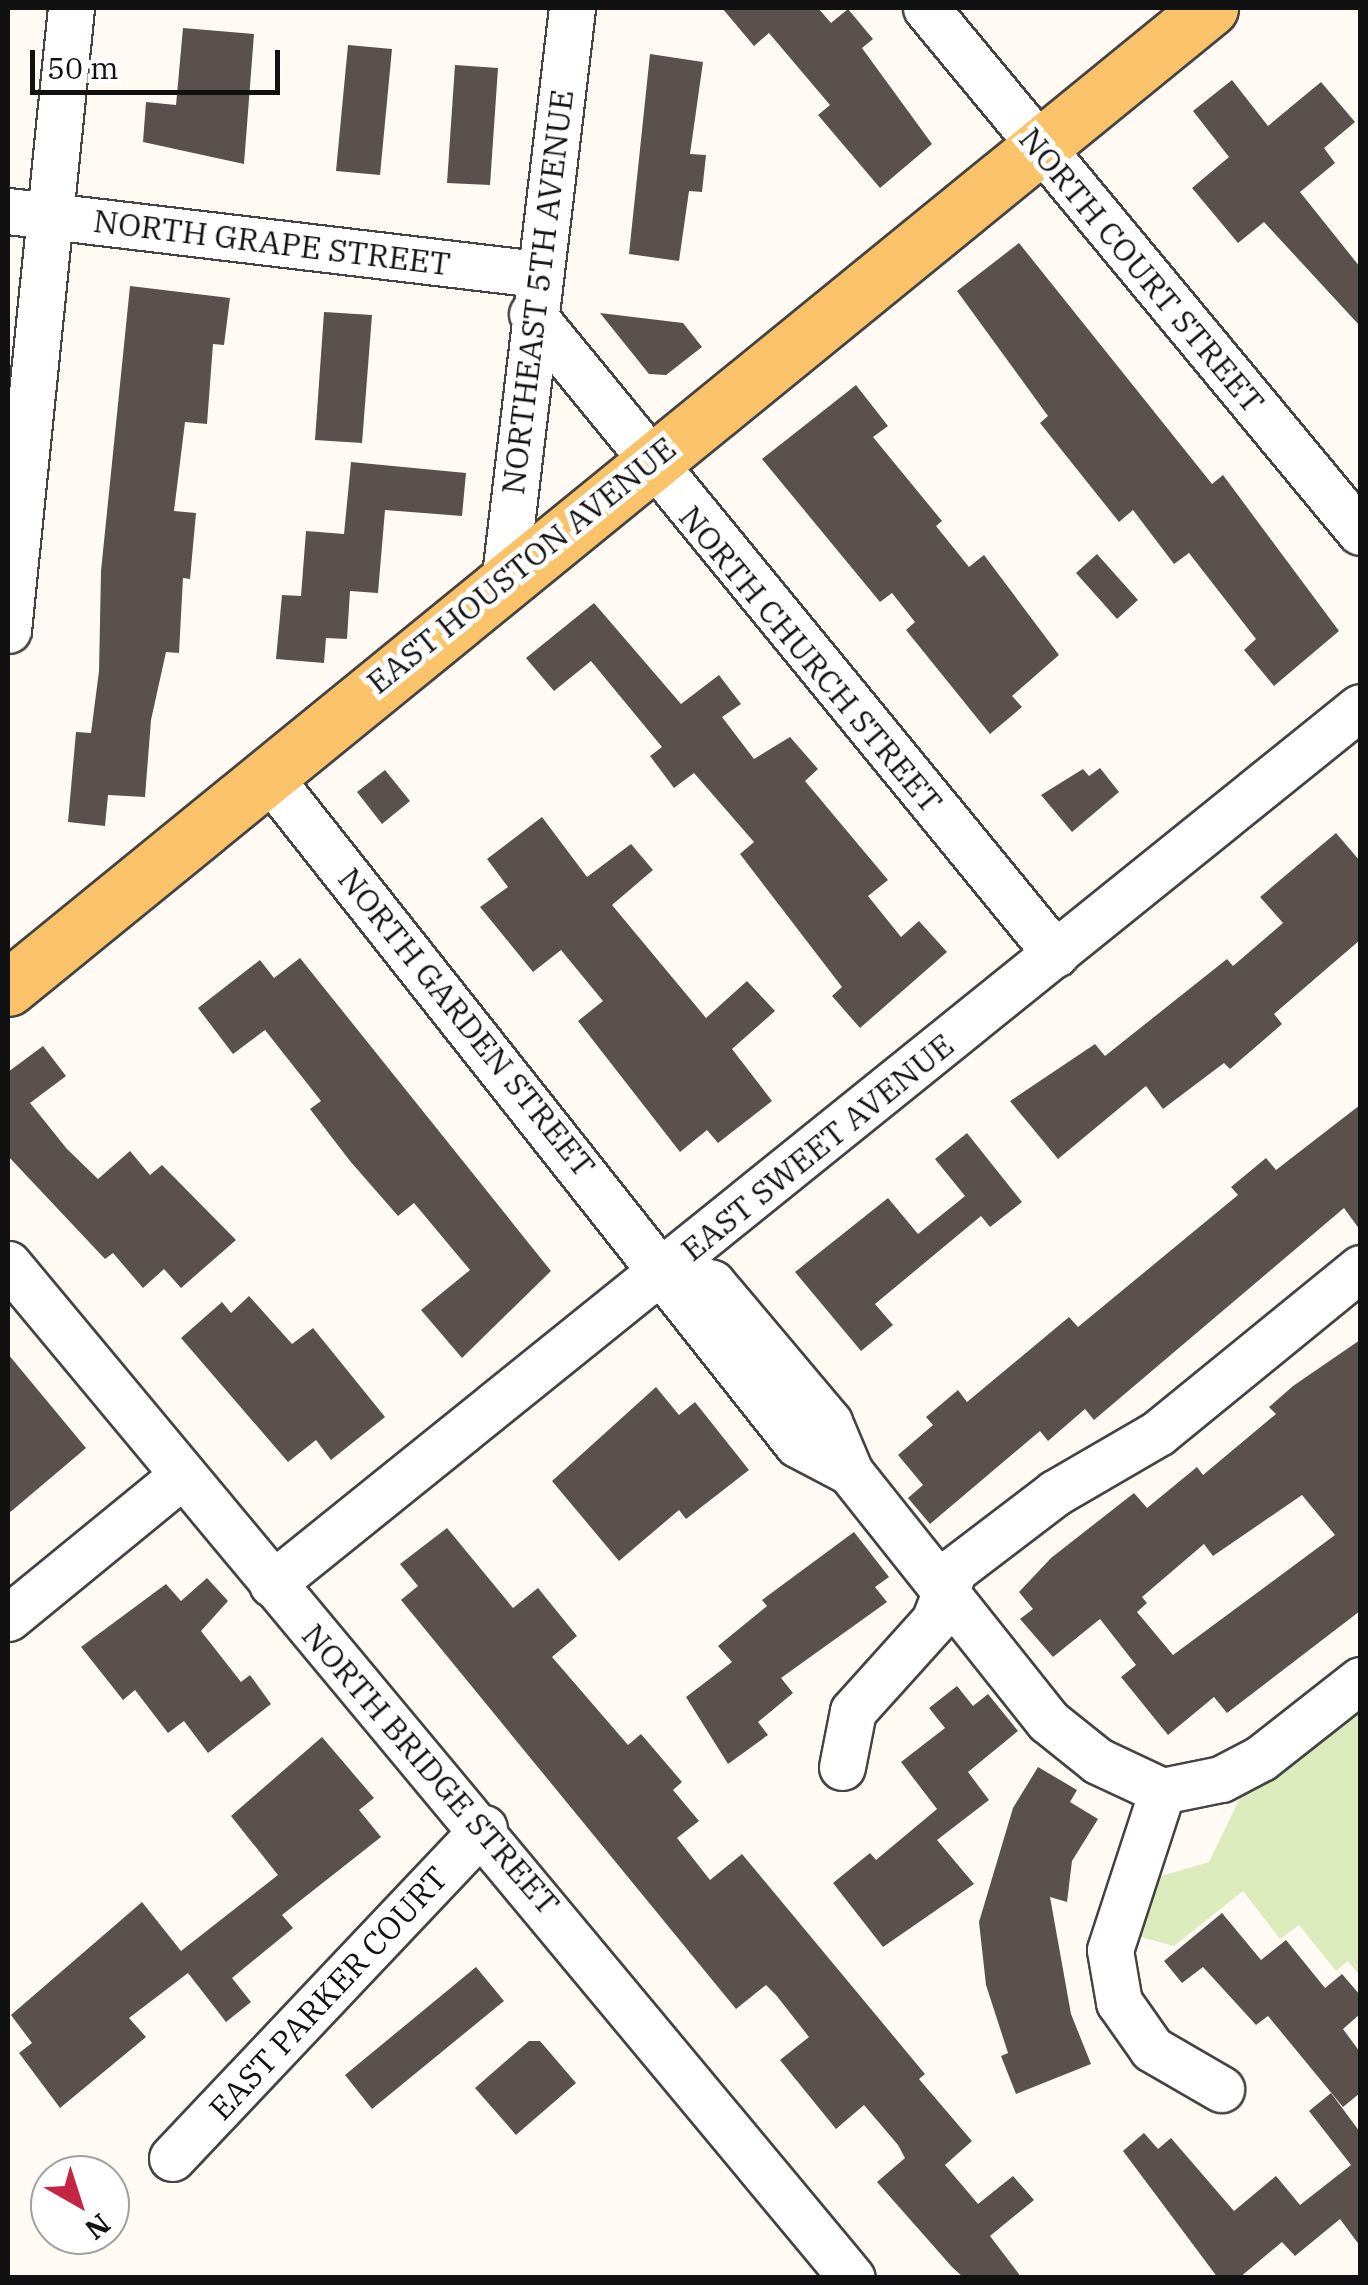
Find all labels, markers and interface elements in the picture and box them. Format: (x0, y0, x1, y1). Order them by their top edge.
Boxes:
scale bar (35, 30, 285, 92)
text: 50 m (47, 48, 119, 87)
street label: NORTHEAST 5TH AVENUE (493, 87, 581, 497)
street label: NORTH COURT STREET (1011, 120, 1273, 420)
street label: NORTH GRAPE STREET (91, 201, 453, 283)
street label: EAST HOUSTON AVENUE (359, 429, 683, 701)
street label: NORTH CHURCH STREET (671, 498, 951, 820)
street label: NORTH GARDEN STREET (331, 860, 603, 1184)
street label: EAST SWEET AVENUE (673, 1025, 961, 1269)
street label: NORTH BRIDGE STREET (294, 1616, 568, 1922)
street label: EAST PARKER COURT (201, 1859, 455, 2127)
north arrow (30, 2155, 130, 2255)
text: N (78, 2206, 118, 2248)

